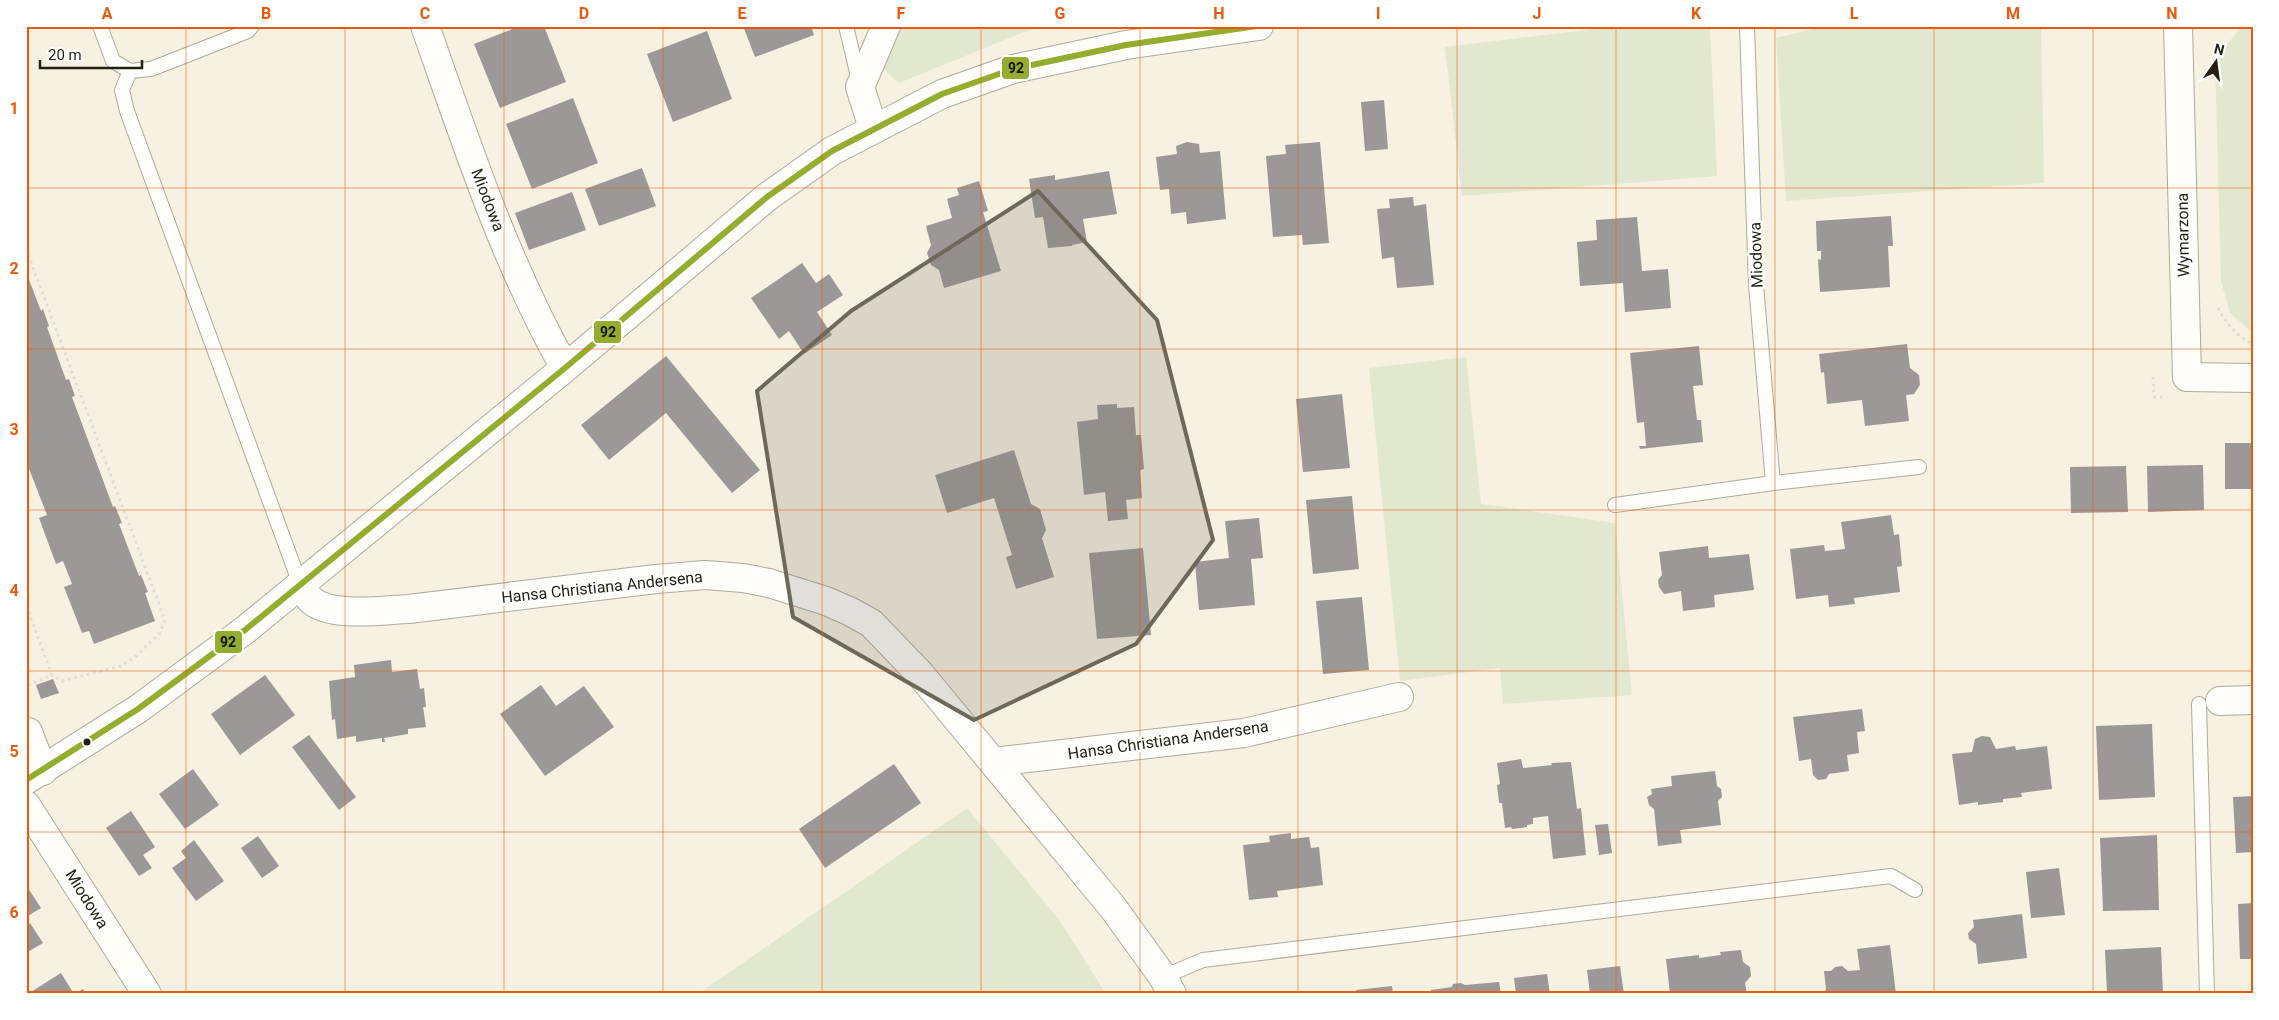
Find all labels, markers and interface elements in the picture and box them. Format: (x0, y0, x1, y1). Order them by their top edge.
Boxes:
text: A (102, 4, 113, 23)
text: B (261, 4, 271, 23)
text: C (420, 4, 430, 23)
text: D (579, 4, 589, 23)
text: E (738, 4, 747, 23)
text: F (897, 4, 906, 23)
text: G (1055, 4, 1066, 23)
text: H (1213, 4, 1225, 23)
text: I (1376, 4, 1380, 23)
text: J (1533, 4, 1541, 23)
text: K (1691, 4, 1702, 23)
text: L (1850, 4, 1859, 23)
text: M (2006, 4, 2020, 23)
text: N (2166, 4, 2178, 23)
scale bar (40, 38, 142, 70)
north arrow (2192, 38, 2242, 88)
text: N (2212, 40, 2226, 58)
text: 20 m (48, 46, 82, 64)
line badge: 92 (1001, 56, 1030, 80)
text: 92 (1008, 60, 1024, 76)
text: 1 (9, 99, 19, 118)
street label: Miodowa (467, 166, 509, 234)
street label: Wymarzona (2173, 193, 2193, 277)
street label: Miodowa (1745, 222, 1767, 288)
text: 2 (9, 259, 19, 278)
line badge: 92 (593, 320, 622, 344)
text: 92 (600, 324, 616, 340)
text: 3 (9, 420, 19, 439)
street label: Hansa Christiana Andersena (500, 567, 704, 607)
text: 4 (9, 581, 19, 600)
line badge: 92 (214, 630, 243, 654)
text: 92 (220, 634, 236, 650)
street label: Hansa Christiana Andersena (1066, 717, 1270, 763)
unlabelled marker (82, 737, 92, 747)
text: 5 (9, 742, 19, 761)
street label: Miodowa (61, 866, 113, 932)
text: 6 (9, 903, 19, 922)

